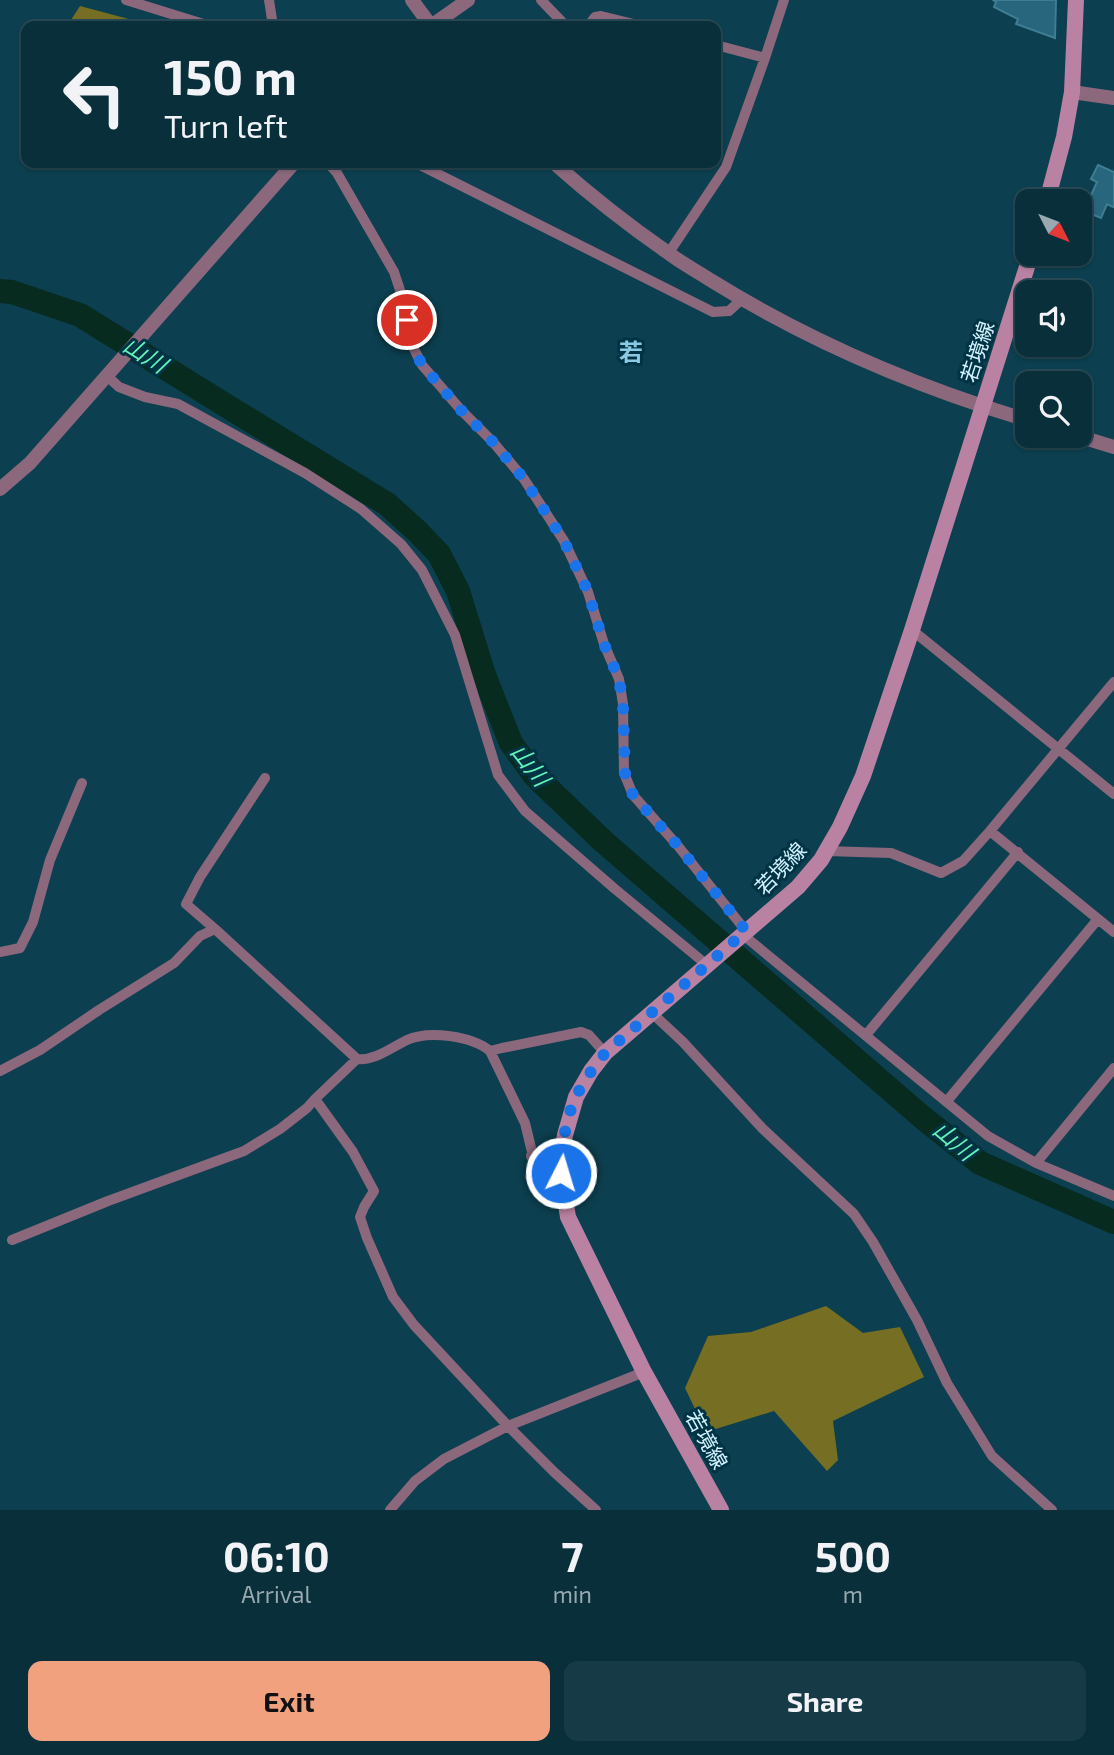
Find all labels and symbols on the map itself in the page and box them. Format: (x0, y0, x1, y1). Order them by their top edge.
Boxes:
north arrow (1015, 189, 1092, 266)
pin (377, 290, 437, 350)
street label: 若境線 (955, 318, 998, 385)
water label: 山川 (119, 330, 175, 380)
district label: 若 (619, 337, 643, 366)
water label: 山川 (506, 738, 558, 793)
street label: 若境線 (749, 837, 811, 899)
water label: 山川 (928, 1115, 984, 1168)
position arrow (524, 1136, 598, 1210)
street label: 若境線 (681, 1406, 734, 1473)

